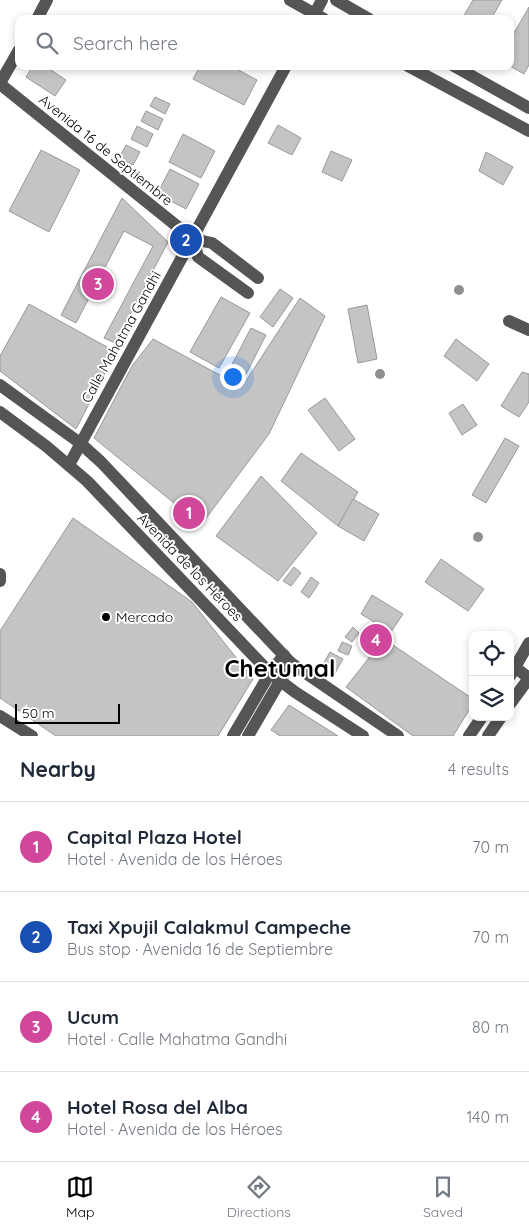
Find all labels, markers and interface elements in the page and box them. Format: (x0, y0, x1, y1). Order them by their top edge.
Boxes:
search box (15, 15, 514, 70)
icon: search (33, 29, 61, 57)
text: Search here (73, 31, 178, 55)
street label: Avenida 16 de Septiembre (36, 91, 177, 210)
pin: 2 (170, 221, 202, 259)
pin: 3 (82, 265, 114, 303)
street label: Calle Mahatma Gandhi (77, 268, 165, 406)
your location (220, 364, 246, 390)
pin: 1 (173, 494, 205, 532)
street label: Avenida de los Héroes (134, 509, 246, 625)
place label: Mercado (116, 608, 173, 626)
marker: Mercado (100, 611, 112, 623)
pin: 4 (360, 621, 392, 659)
map controls (469, 631, 514, 721)
button: locate (469, 631, 514, 676)
district label: Chetumal (225, 653, 335, 683)
button: layers (469, 676, 514, 721)
scale bar (15, 701, 120, 724)
text: 50 m (22, 704, 55, 722)
text: Nearby (20, 756, 96, 782)
text: 4 results (448, 759, 509, 779)
text: Capital Plaza Hotel (67, 825, 242, 849)
text: 1 (33, 837, 39, 857)
text: 70 m (472, 837, 509, 857)
text: Hotel · Avenida de los Héroes (67, 849, 283, 869)
text: Taxi Xpujil Calakmul Campeche (67, 915, 351, 939)
text: 2 (31, 927, 41, 947)
text: 70 m (472, 927, 509, 947)
text: Bus stop · Avenida 16 de Septiembre (67, 939, 333, 959)
text: Ucum (67, 1005, 119, 1029)
text: 3 (32, 1017, 40, 1037)
text: 80 m (472, 1017, 509, 1037)
text: Hotel · Calle Mahatma Gandhi (67, 1029, 287, 1049)
text: Hotel Rosa del Alba (67, 1095, 248, 1119)
text: 4 (31, 1107, 41, 1127)
text: 140 m (466, 1107, 509, 1127)
text: Hotel · Avenida de los Héroes (67, 1119, 283, 1139)
tab: Map (66, 1173, 95, 1221)
tab: Directions (227, 1173, 291, 1221)
tab: Saved (423, 1173, 463, 1221)

